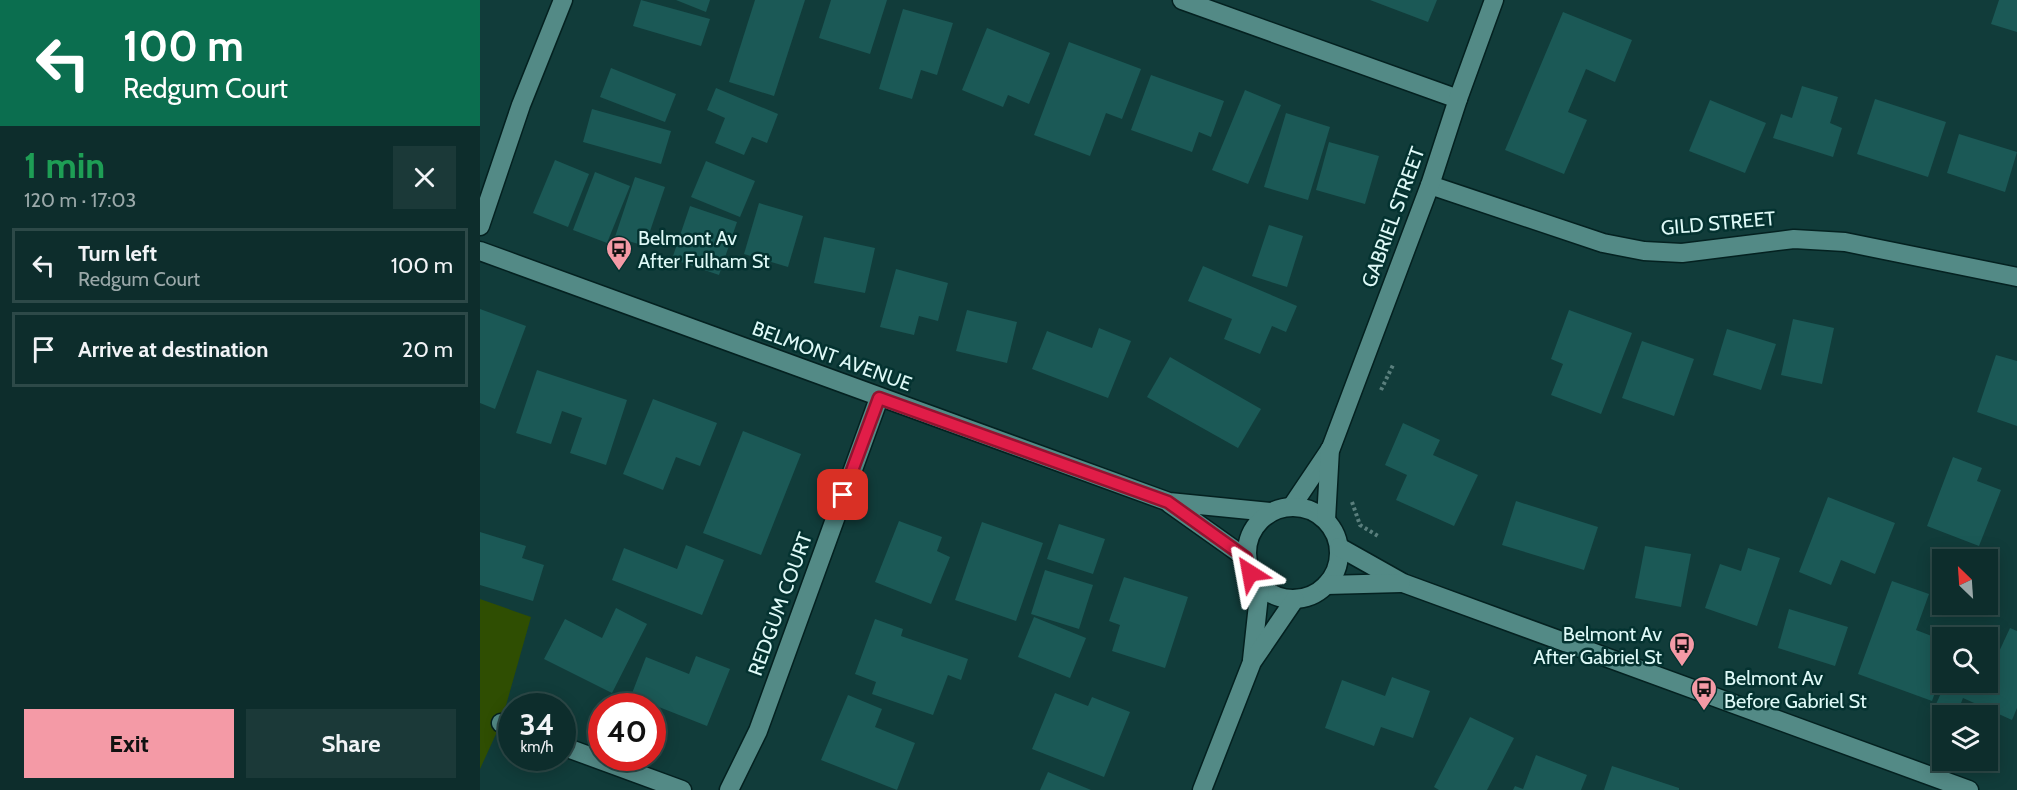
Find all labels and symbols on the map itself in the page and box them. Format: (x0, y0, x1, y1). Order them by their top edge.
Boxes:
street label: GABRIEL STREET (1356, 143, 1430, 290)
street label: GILD STREET (1660, 206, 1777, 240)
place label: Belmont Av After Fulham St (638, 226, 770, 273)
bus stop icon: Belmont Av After Fulham St (604, 234, 634, 272)
street label: BELMONT AVENUE (749, 316, 915, 396)
pin (817, 469, 868, 520)
street label: REDGUM COURT (743, 529, 817, 679)
position arrow (1218, 541, 1282, 605)
north arrow (1932, 549, 1998, 615)
place label: Belmont Av After Gabriel St (1533, 622, 1662, 669)
bus stop icon: Belmont Av After Gabriel St (1667, 630, 1697, 668)
place label: Belmont Av Before Gabriel St (1724, 666, 1867, 713)
bus stop icon: Belmont Av Before Gabriel St (1689, 674, 1719, 712)
speed limit sign: 40 (588, 693, 666, 771)

